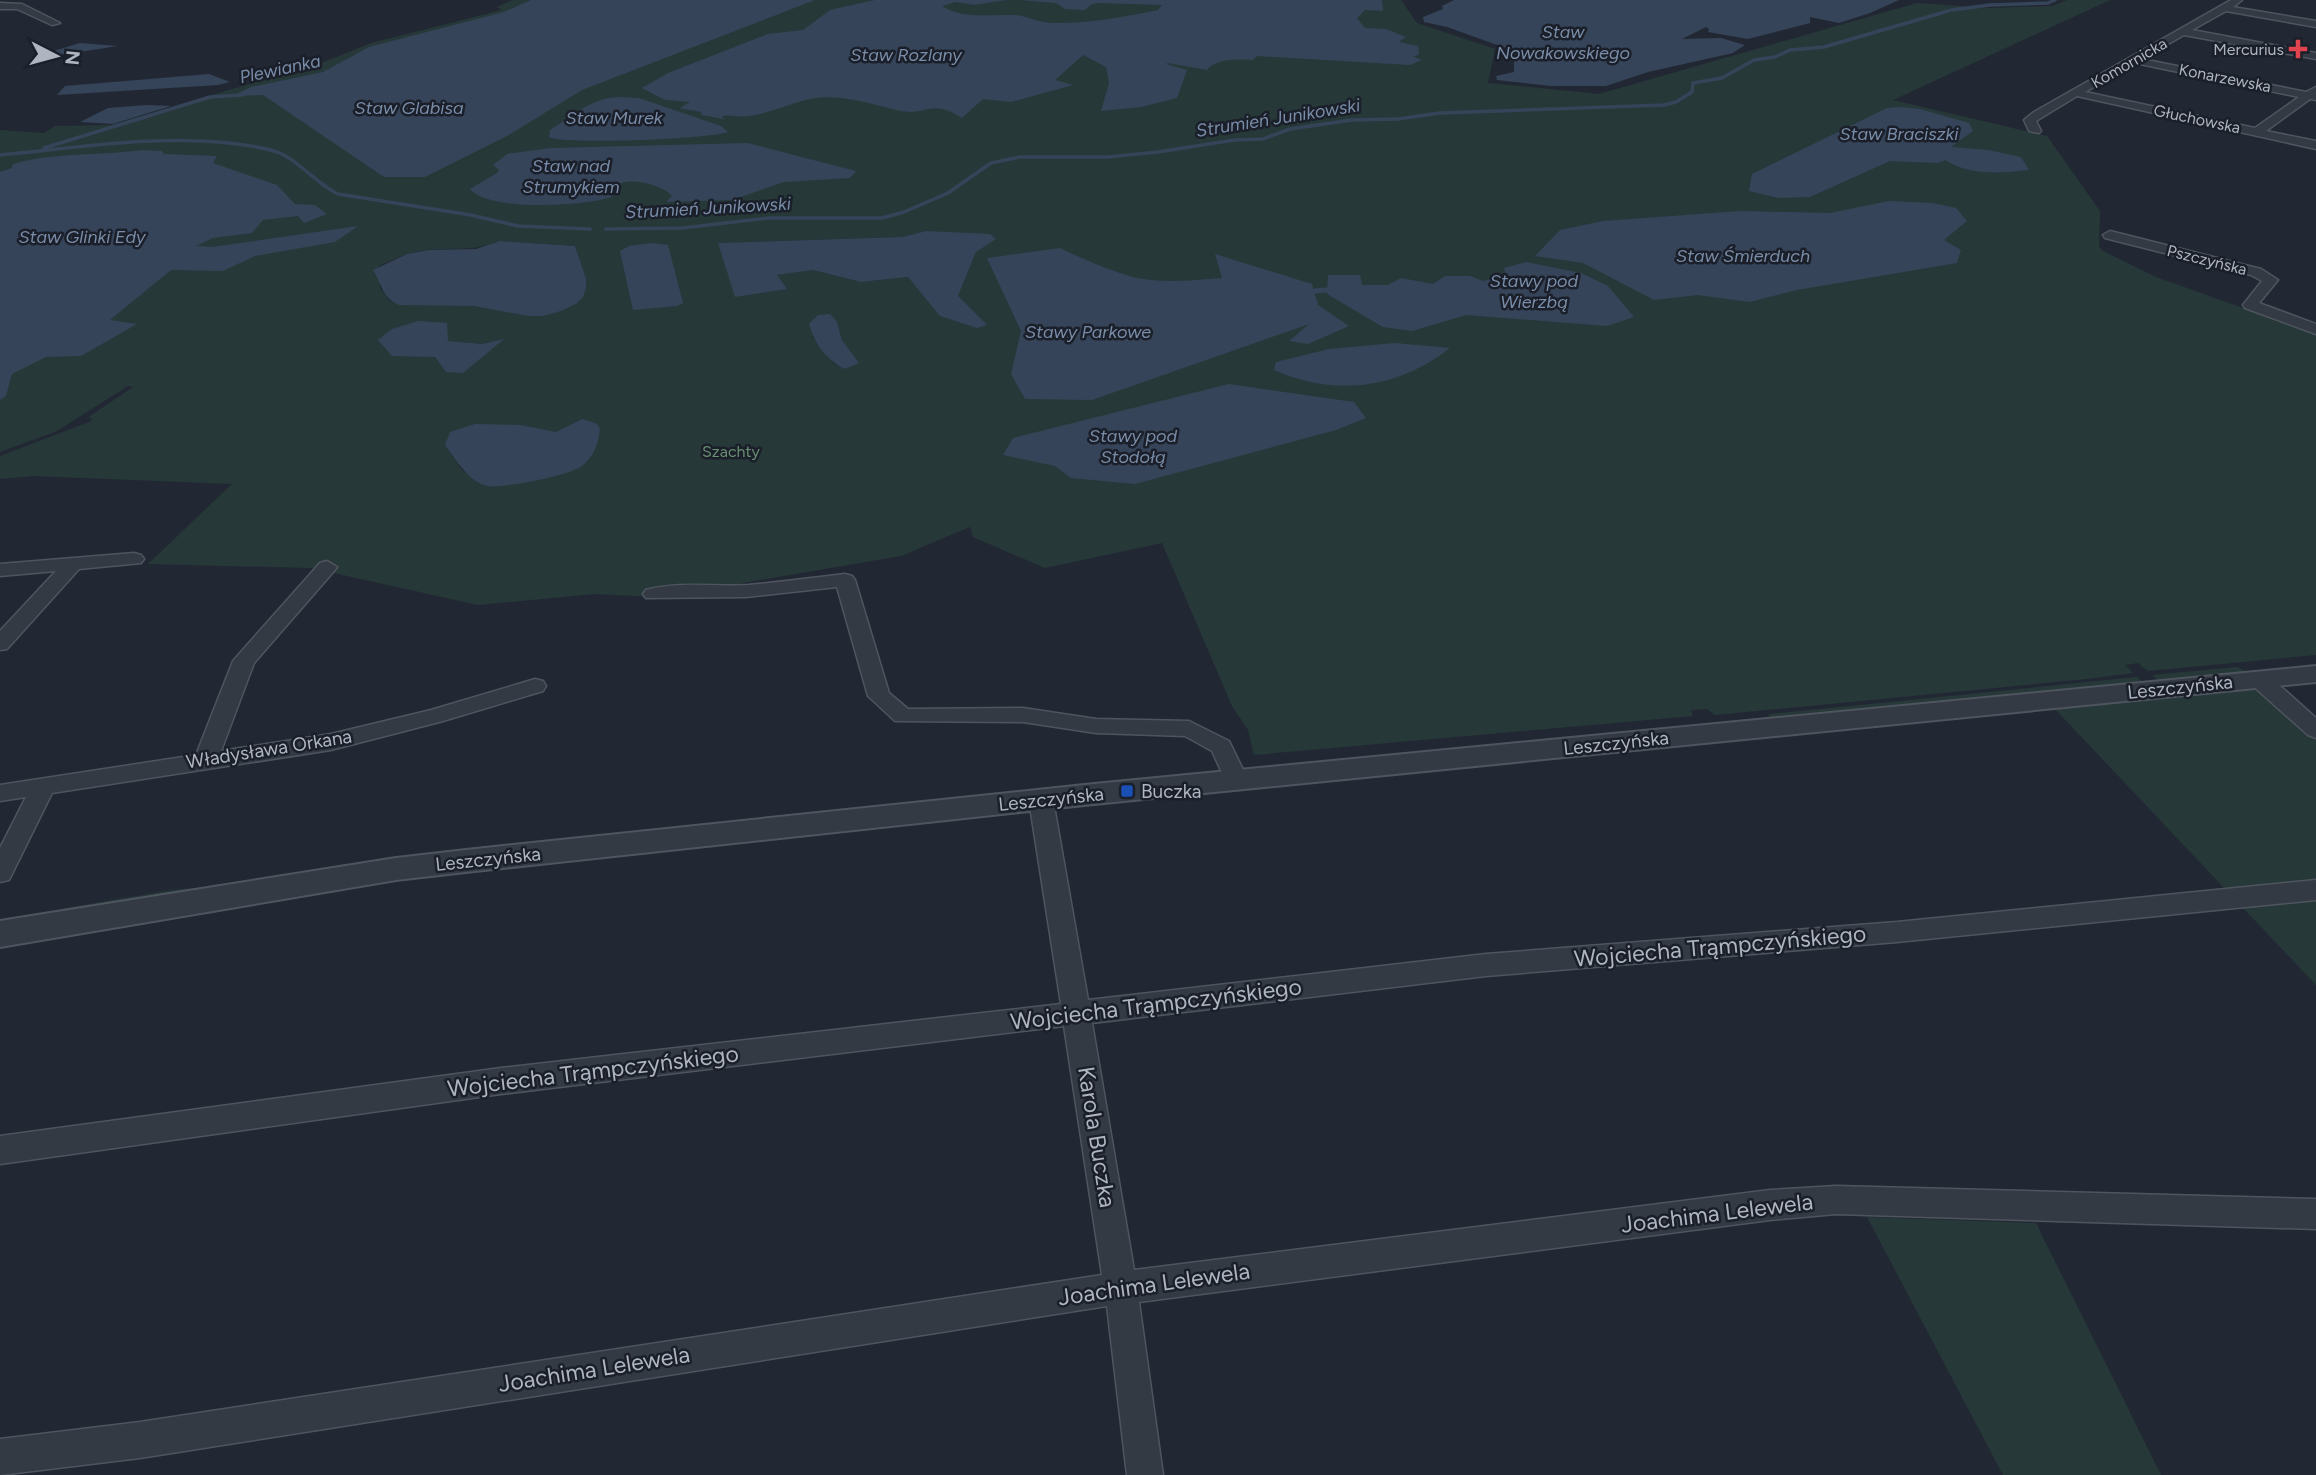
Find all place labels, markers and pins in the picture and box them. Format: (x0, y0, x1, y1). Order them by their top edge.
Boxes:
place label: Mercurius (2213, 40, 2284, 59)
marker: Mercurius (2290, 41, 2306, 57)
place label: Buczka (1141, 780, 1202, 803)
marker: Buczka (1119, 783, 1135, 799)

